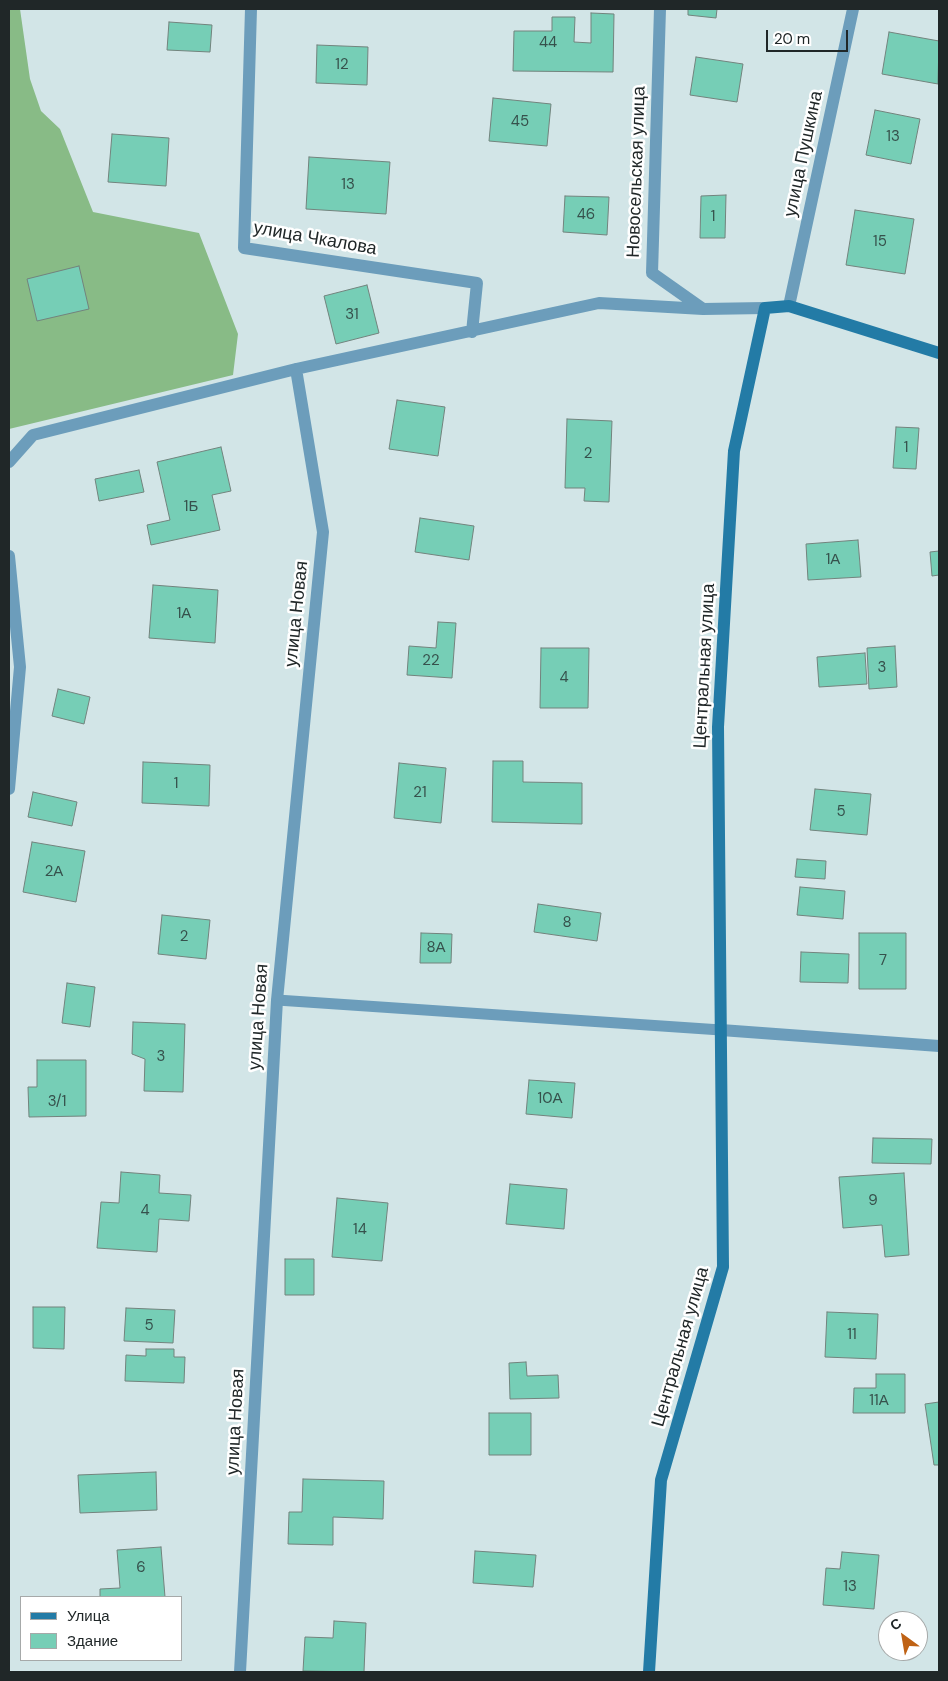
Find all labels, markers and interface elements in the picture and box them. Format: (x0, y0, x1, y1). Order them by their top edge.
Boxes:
scale bar (768, 20, 850, 52)
text: 20 m (774, 29, 810, 49)
house number: 44 (539, 34, 557, 52)
house number: 12 (335, 56, 349, 74)
street label: Новосельская улица (623, 86, 651, 258)
street label: улица Пушкина (780, 89, 828, 219)
house number: 45 (511, 113, 529, 131)
house number: 13 (886, 128, 900, 146)
house number: 13 (341, 176, 355, 194)
house number: 46 (577, 206, 595, 224)
house number: 1 (711, 208, 715, 226)
street label: улица Чкалова (252, 218, 378, 260)
house number: 15 (873, 233, 887, 251)
house number: 31 (345, 306, 359, 324)
house number: 1 (904, 439, 908, 457)
house number: 2 (584, 445, 592, 463)
house number: 1Б (184, 498, 198, 516)
house number: 1А (826, 551, 840, 569)
street label: улица Новая (281, 560, 313, 668)
street label: Центральная улица (690, 583, 720, 749)
house number: 1А (177, 605, 191, 623)
house number: 22 (422, 652, 440, 670)
house number: 3 (878, 659, 886, 677)
house number: 4 (559, 669, 569, 687)
house number: 1 (174, 775, 178, 793)
house number: 21 (413, 784, 427, 802)
house number: 5 (836, 803, 846, 821)
house number: 2А (45, 863, 63, 881)
house number: 8 (562, 914, 572, 932)
house number: 2 (180, 928, 188, 946)
house number: 8А (426, 939, 446, 957)
house number: 7 (879, 952, 887, 970)
street label: улица Новая (245, 963, 273, 1071)
house number: 3 (157, 1048, 165, 1066)
house number: 10А (538, 1090, 562, 1108)
house number: 3/1 (48, 1093, 66, 1111)
house number: 9 (868, 1192, 878, 1210)
house number: 4 (140, 1202, 150, 1220)
house number: 14 (353, 1221, 367, 1239)
street label: Центральная улица (648, 1265, 714, 1429)
house number: 5 (144, 1317, 154, 1335)
house number: 11 (847, 1326, 857, 1344)
street label: улица Новая (222, 1368, 250, 1476)
house number: 11А (869, 1392, 889, 1410)
house number: 6 (136, 1559, 146, 1577)
house number: 13 (843, 1578, 857, 1596)
legend (20, 1596, 182, 1661)
text: Улица (67, 1606, 110, 1626)
north arrow (878, 1611, 928, 1661)
text: С (887, 1614, 905, 1634)
text: Здание (67, 1631, 118, 1651)

